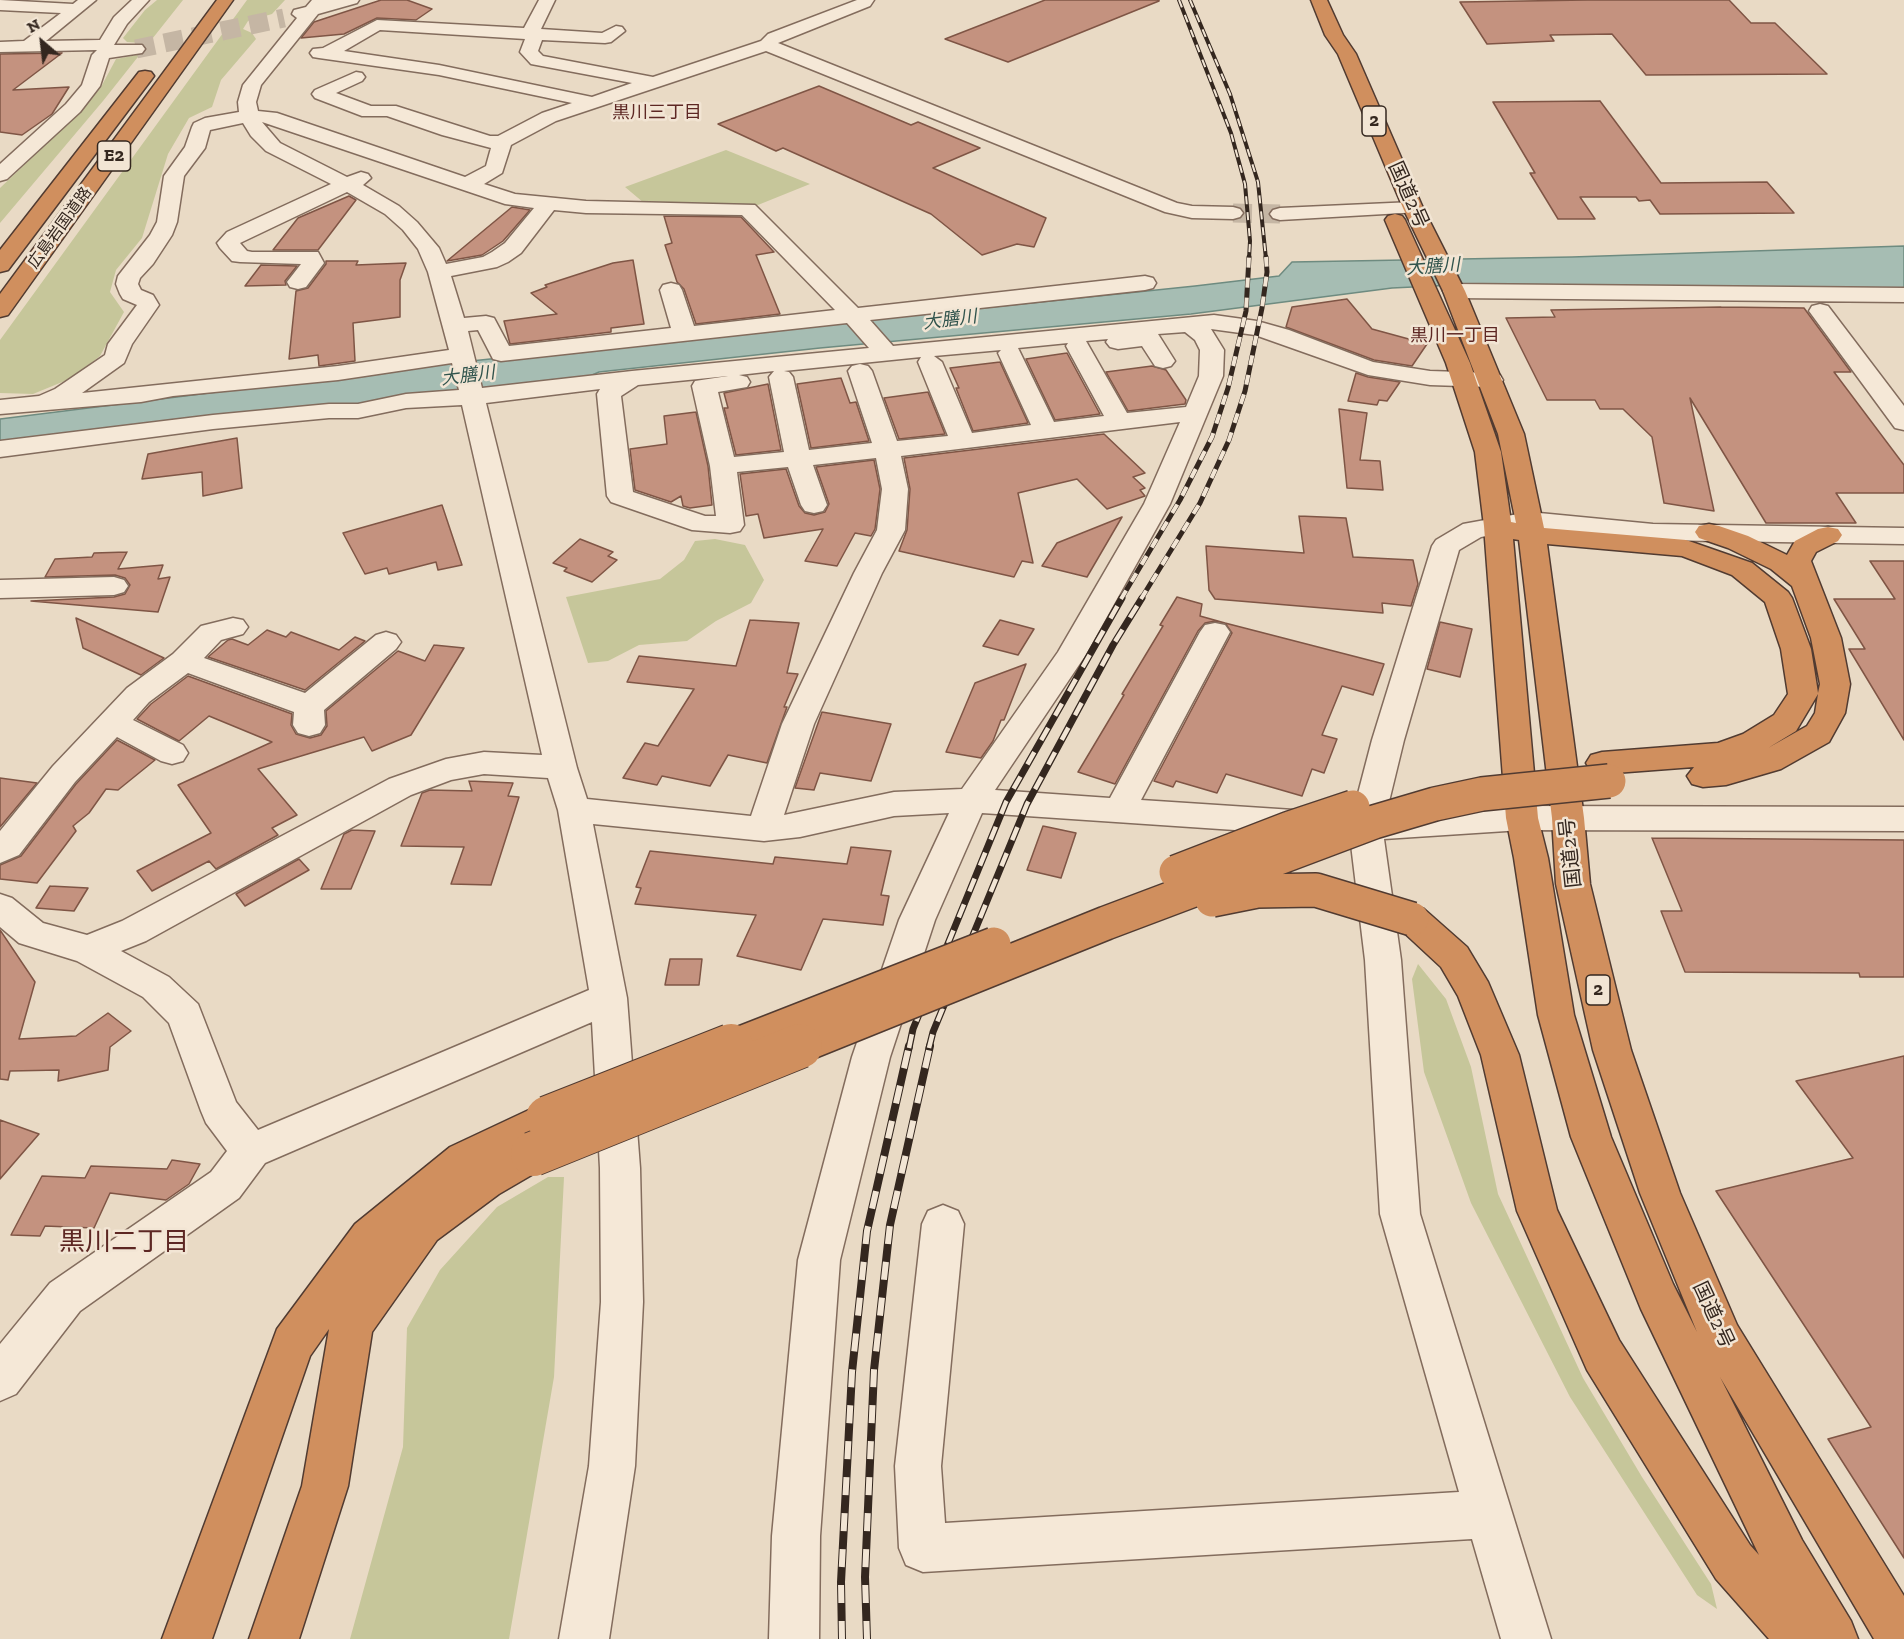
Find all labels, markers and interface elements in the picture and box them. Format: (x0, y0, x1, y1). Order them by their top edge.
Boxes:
north arrow (12, 12, 72, 72)
text: N (23, 14, 43, 37)
district label: 黒川三丁目 (612, 102, 702, 124)
road number: 2 (1362, 106, 1386, 136)
road number: E2 (98, 141, 130, 171)
street label: 国道2号 (1383, 158, 1433, 232)
street label: 広島岩国道路 (24, 184, 96, 272)
water label: 大膳川 (1405, 254, 1461, 280)
water label: 大膳川 (922, 306, 978, 334)
district label: 黒川一丁目 (1410, 325, 1500, 347)
water label: 大膳川 (440, 362, 496, 390)
street label: 国道2号 (1555, 817, 1587, 889)
road number: 2 (1586, 975, 1610, 1005)
district label: 黒川二丁目 (59, 1227, 189, 1259)
street label: 国道2号 (1687, 1278, 1739, 1352)

